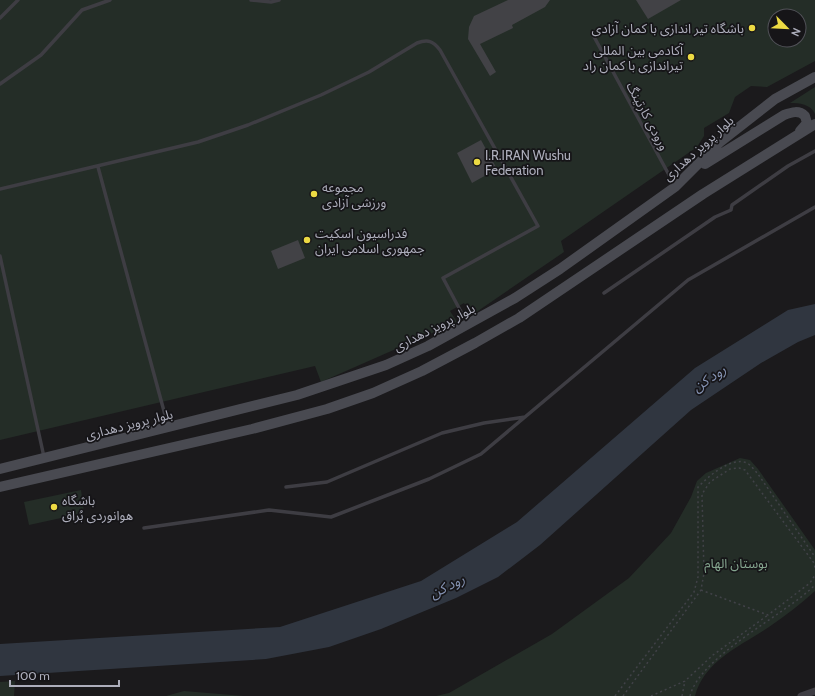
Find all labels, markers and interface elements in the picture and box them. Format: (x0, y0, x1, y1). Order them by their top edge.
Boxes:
north arrow (767, 8, 807, 48)
place label: باشگاه تیر اندازی با کمان آزادی (592, 20, 744, 37)
marker: باشگاه تیر اندازی با کمان آزادی (747, 23, 757, 33)
text: N (788, 26, 804, 38)
place label: آکادمی بین المللی تیراندازی با کمان راد (583, 42, 684, 74)
marker: آکادمی بین المللی تیراندازی با کمان راد (686, 52, 696, 62)
street label: ورودی کارتینگ (622, 79, 673, 153)
street label: بلوار پرویز دهداری (659, 112, 738, 185)
place label: I.R.IRAN Wushu Federation (485, 147, 571, 178)
marker: I.R.IRAN Wushu Federation (472, 157, 482, 167)
place label: مجموعه ورزشی آزادی (322, 179, 387, 211)
marker: مجموعه ورزشی آزادی (309, 189, 319, 199)
place label: فدراسیون اسکیت جمهوری اسلامی ایران (315, 225, 425, 257)
marker: فدراسیون اسکیت جمهوری اسلامی ایران (302, 235, 312, 245)
street label: بلوار پرویز دهداری (391, 300, 478, 356)
water label: رود کن (689, 360, 729, 396)
street label: بلوار پرویز دهداری (84, 405, 175, 445)
place label: باشگاه هوانوردی بُراق (62, 492, 133, 524)
marker: باشگاه هوانوردی بُراق (49, 502, 59, 512)
park label: بوستان الهام (704, 555, 768, 573)
water label: رود کن (426, 570, 468, 602)
scale bar (10, 662, 119, 688)
text: 100 m (16, 668, 50, 683)

